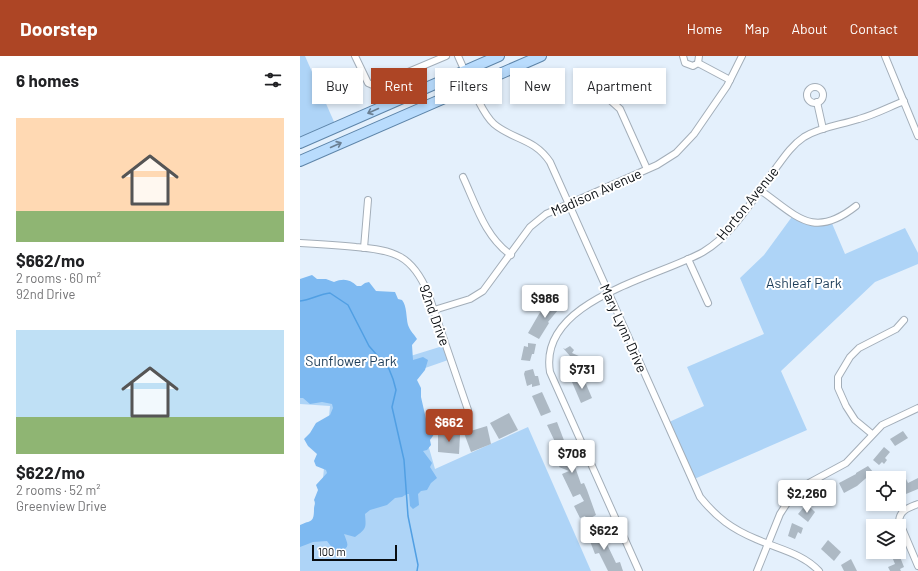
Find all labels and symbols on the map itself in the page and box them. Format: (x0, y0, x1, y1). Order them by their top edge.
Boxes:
one-way arrow (368, 108, 380, 115)
one-way arrow (329, 141, 341, 148)
street label: Horton Avenue (712, 163, 782, 243)
street label: Madison Avenue (548, 164, 644, 220)
park label: Ashleaf Park (766, 274, 842, 291)
street label: Mary Lynn Drive (597, 281, 651, 375)
street label: 92nd Drive (416, 282, 454, 348)
pin: $986 (521, 285, 569, 319)
park label: Sunflower Park (305, 352, 397, 369)
pin: $731 (558, 356, 606, 390)
pin: $662 (425, 409, 473, 443)
pin: $708 (548, 440, 596, 474)
pin: $2,260 (774, 480, 840, 514)
pin: $622 (580, 517, 628, 551)
scale bar (312, 543, 397, 562)

